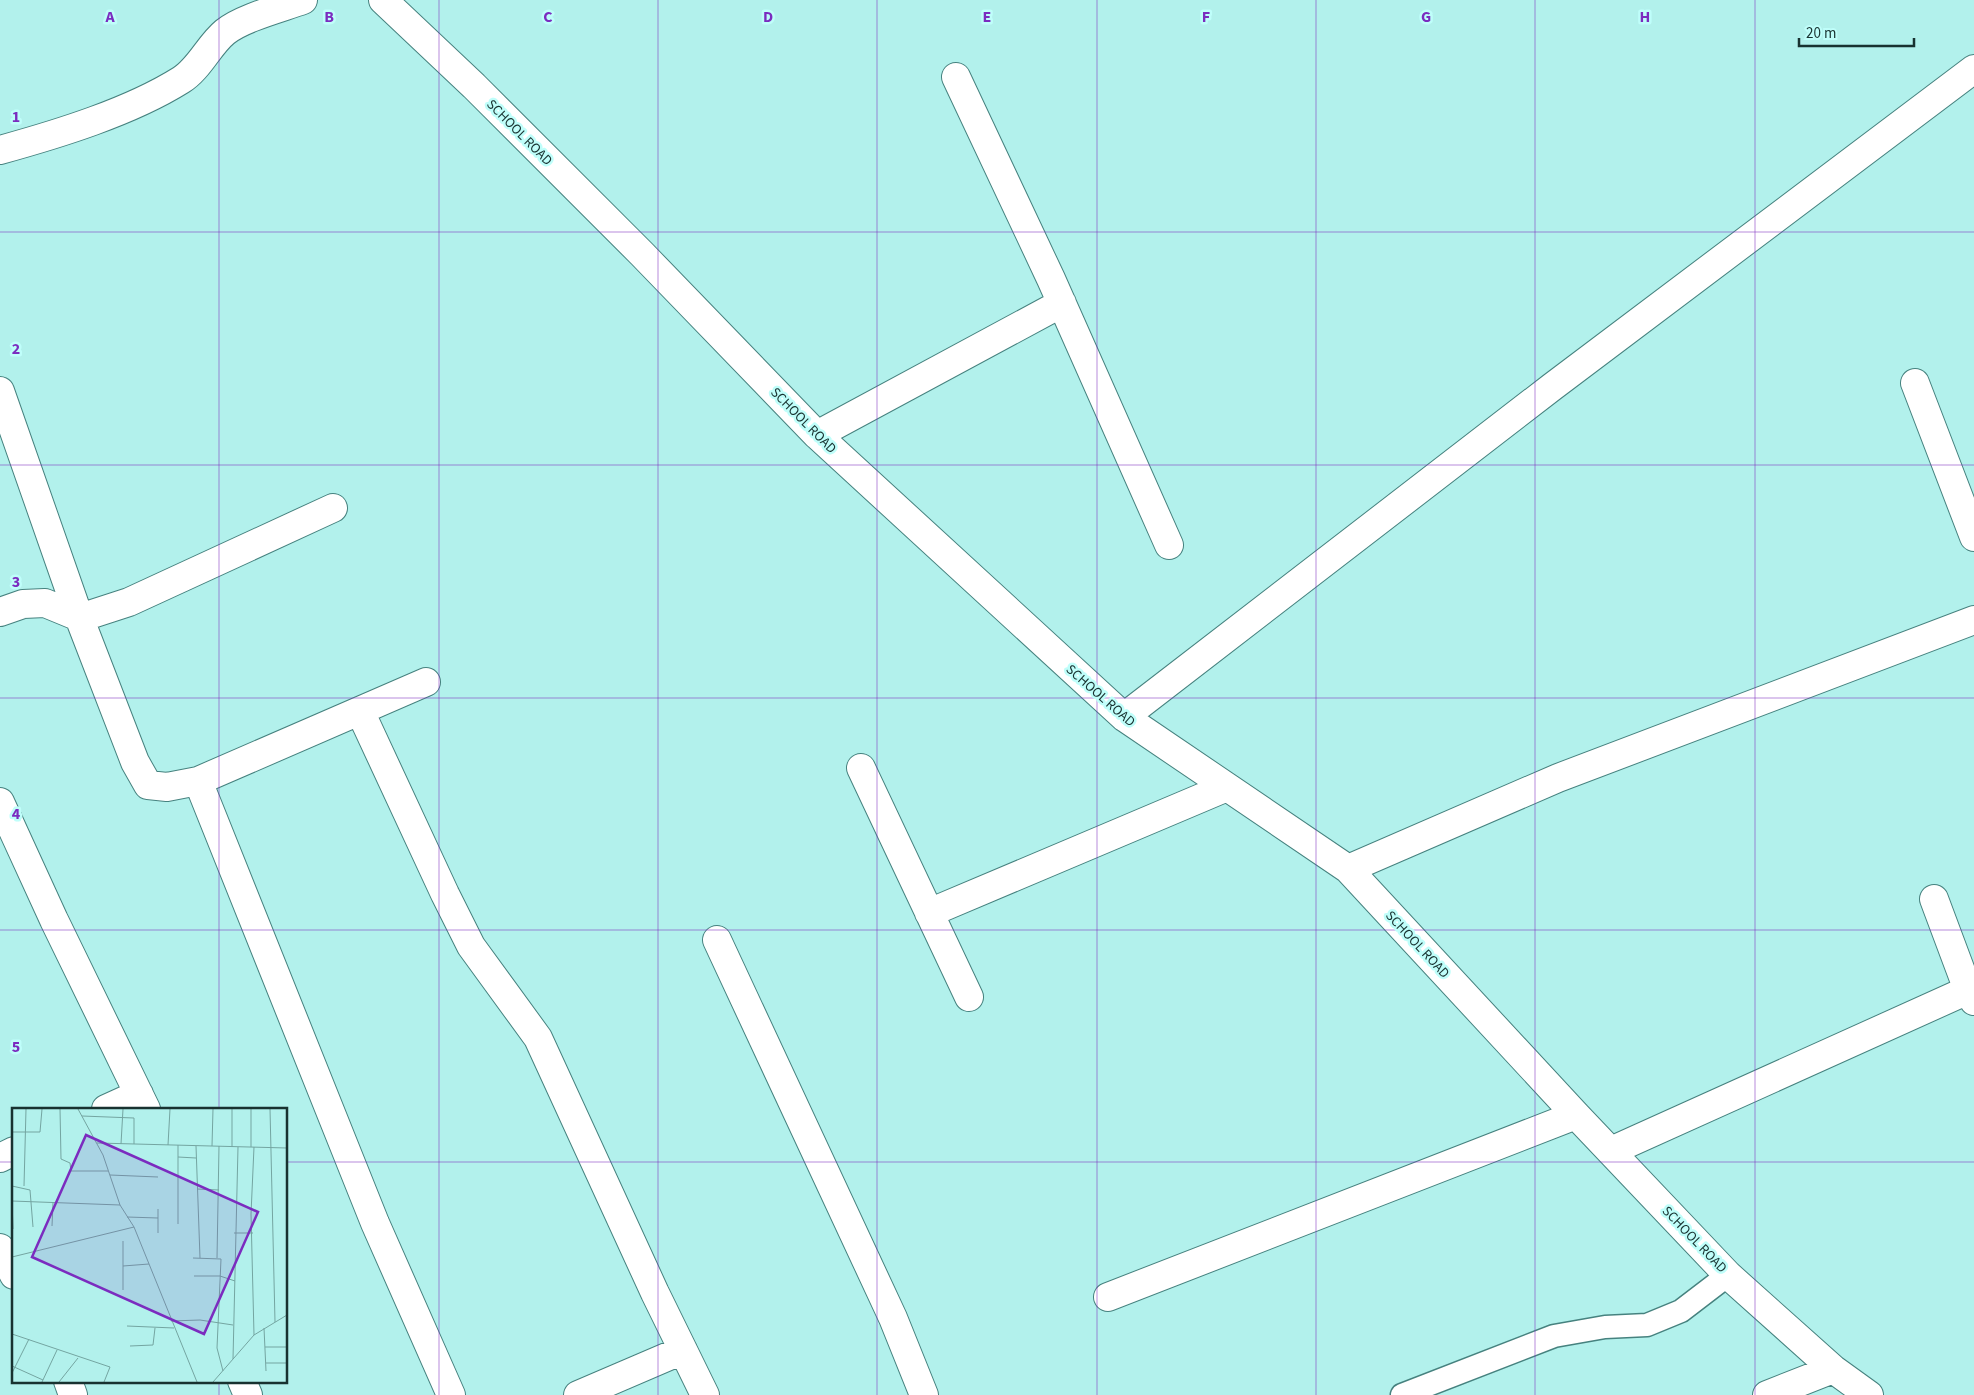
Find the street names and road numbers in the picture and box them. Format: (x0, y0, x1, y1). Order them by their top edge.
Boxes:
street label: SCHOOL ROAD (482, 95, 557, 170)
street label: SCHOOL ROAD (766, 383, 841, 458)
street label: SCHOOL ROAD (1061, 660, 1139, 732)
street label: SCHOOL ROAD (1381, 906, 1454, 983)
street label: SCHOOL ROAD (1657, 1202, 1731, 1278)

